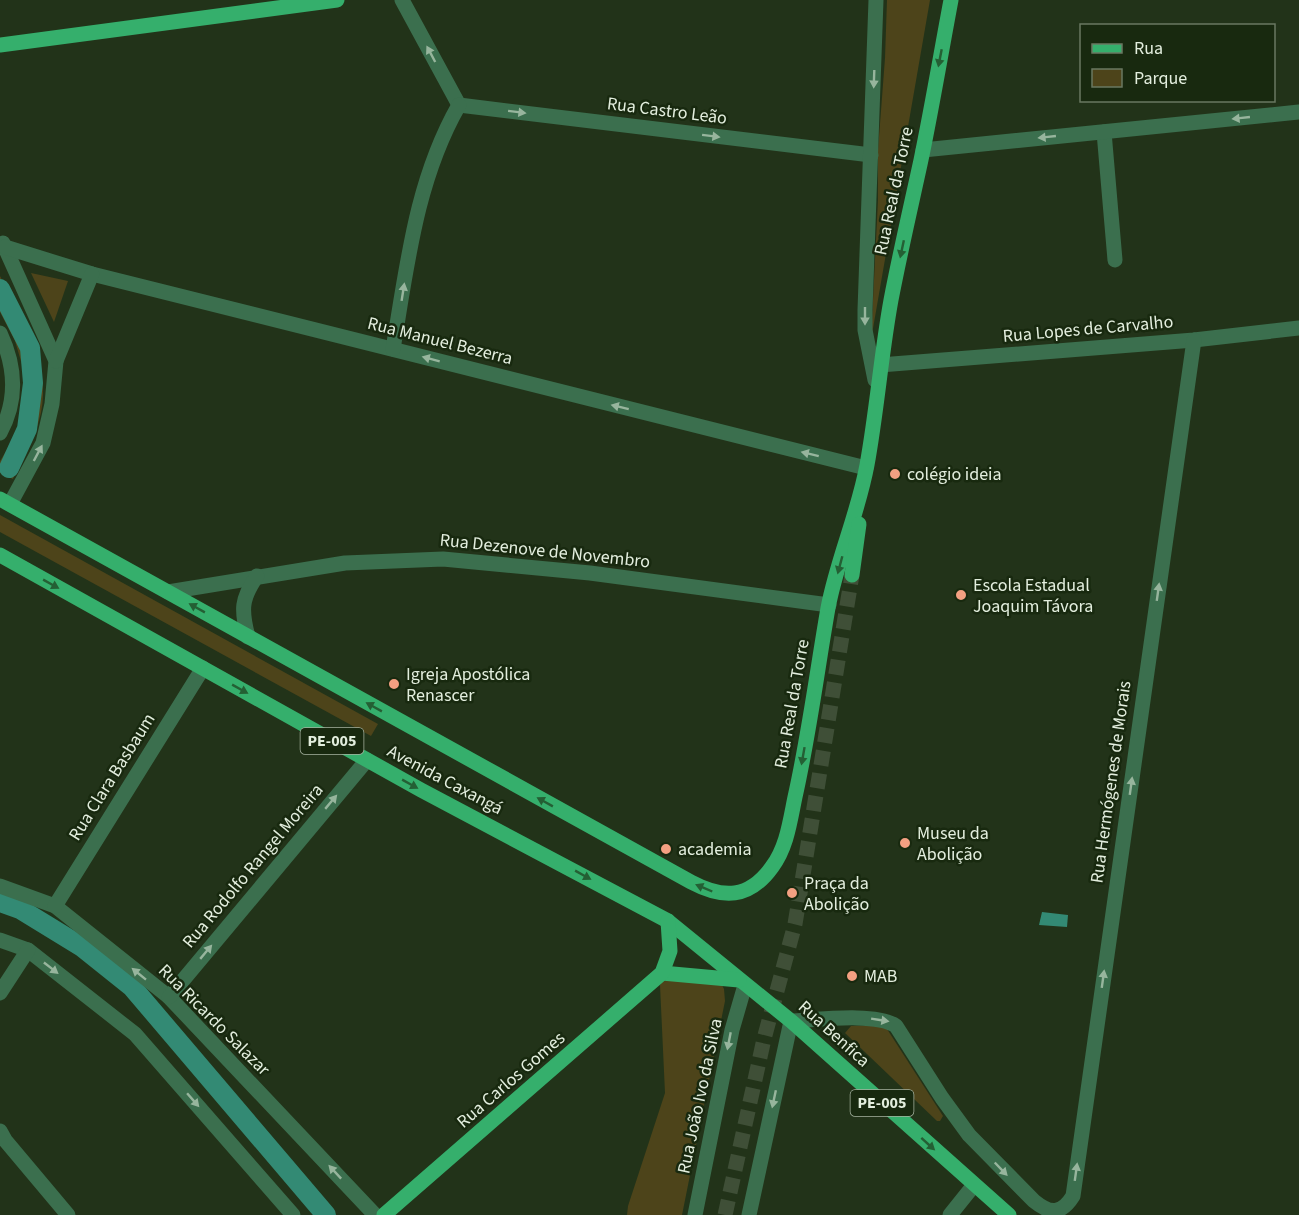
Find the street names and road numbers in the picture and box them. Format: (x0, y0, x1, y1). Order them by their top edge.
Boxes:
street label: Rua Castro Leão (606, 91, 728, 131)
street label: Rua Real da Torre (868, 124, 920, 258)
street label: Rua Lopes de Carvalho (1002, 309, 1174, 349)
street label: Rua Manuel Bezerra (365, 311, 515, 371)
street label: Rua Dezenove de Novembro (439, 528, 651, 574)
street label: Rua Real da Torre (768, 637, 816, 771)
street label: Rua Hermógenes de Morais (1084, 679, 1138, 885)
street label: Rua Clara Basbaum (63, 709, 161, 845)
road number: PE-005 (300, 728, 364, 754)
street label: Avenida Caxangá (383, 739, 507, 821)
street label: Rua Rodolfo Rangel Moreira (177, 778, 329, 954)
street label: Rua Ricardo Salazar (153, 959, 276, 1082)
street label: Rua Benfica (793, 995, 875, 1073)
street label: Rua João Ivo da Silva (671, 1016, 729, 1176)
street label: Rua Carlos Gomes (451, 1026, 571, 1134)
road number: PE-005 (850, 1090, 914, 1116)

